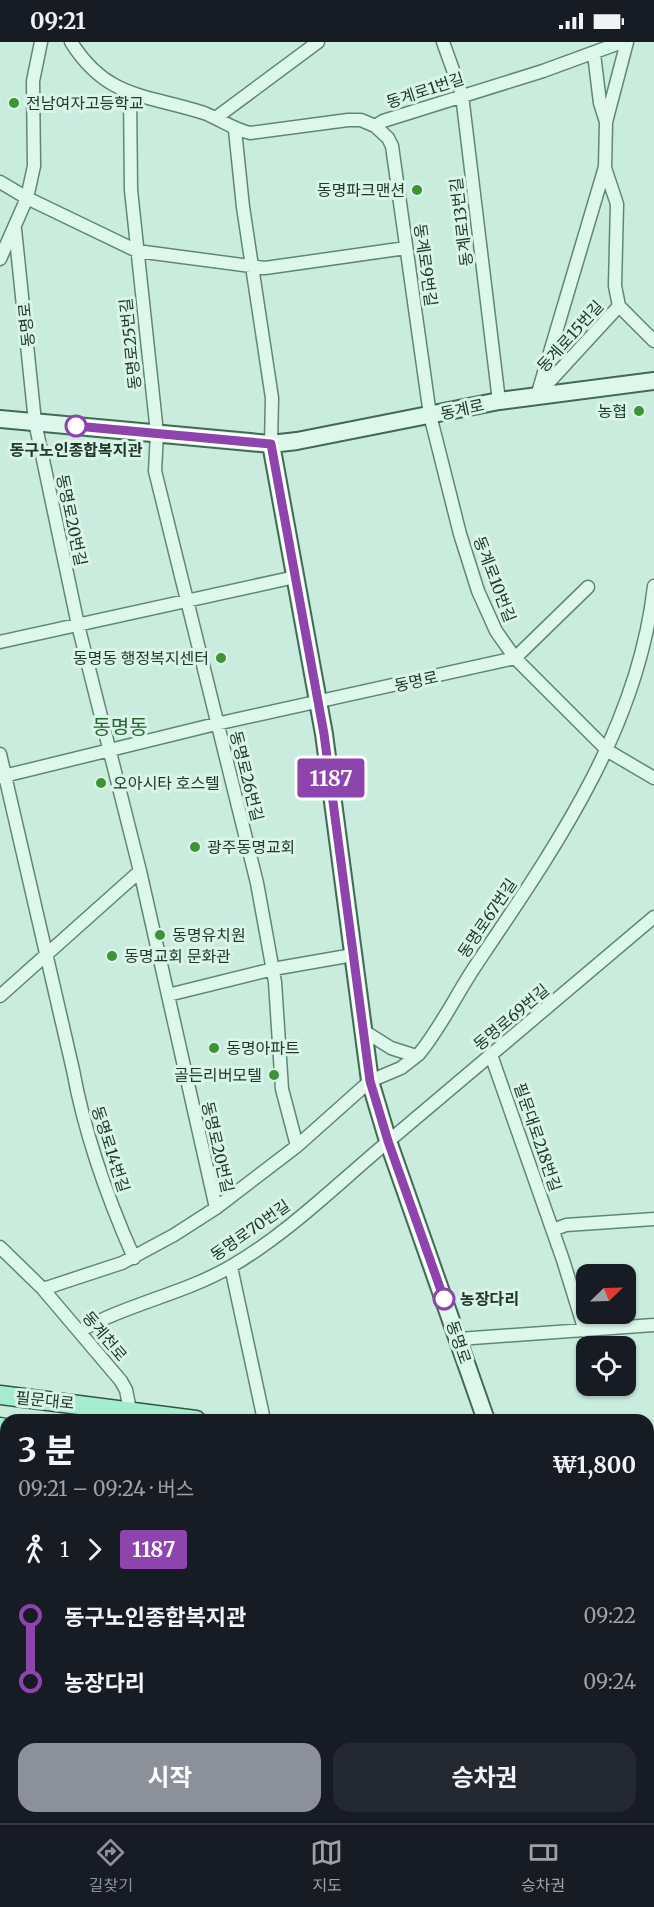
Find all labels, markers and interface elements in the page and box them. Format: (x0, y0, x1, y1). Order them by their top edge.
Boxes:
text: 09:21 (30, 7, 86, 35)
street label: 동계로1번길 (383, 68, 467, 112)
place label: 전남여자고등학교 (26, 93, 144, 113)
marker: 전남여자고등학교 (7, 96, 21, 110)
street label: 동계로13번길 (446, 176, 476, 268)
place label: 동명파크맨션 (317, 180, 405, 200)
marker: 동명파크맨션 (410, 183, 424, 197)
street label: 동계로9번길 (410, 222, 442, 308)
street label: 동계로15번길 (533, 296, 607, 376)
street label: 동명로25번길 (115, 297, 145, 391)
street label: 동명로 (14, 302, 38, 348)
street label: 동계로 (438, 395, 486, 423)
place label: 농협 (598, 401, 627, 421)
marker: 농협 (632, 404, 646, 418)
marker: 동구노인종합복지관 (65, 415, 87, 437)
place label: 동구노인종합복지관 (10, 440, 143, 460)
street label: 동명로20번길 (53, 472, 91, 568)
street label: 동계로10번길 (469, 533, 521, 625)
place label: 동명동 행정복지센터 (73, 648, 209, 668)
marker: 동명동 행정복지센터 (214, 651, 228, 665)
street label: 동명로 (392, 667, 440, 695)
district label: 동명동 (92, 714, 148, 739)
street label: 동명로26번길 (226, 729, 268, 823)
line badge: 1187 (289, 758, 373, 798)
text: 1187 (309, 765, 353, 792)
place label: 오아시타 호스텔 (113, 773, 220, 793)
marker: 오아시타 호스텔 (94, 776, 108, 790)
place label: 광주동명교회 (207, 837, 295, 857)
marker: 광주동명교회 (188, 840, 202, 854)
street label: 동명로67번길 (453, 875, 521, 961)
place label: 동명유치원 (172, 925, 246, 945)
marker: 동명유치원 (153, 928, 167, 942)
place label: 동명교회 문화관 (124, 946, 231, 966)
marker: 동명교회 문화관 (105, 949, 119, 963)
street label: 동명로69번길 (469, 980, 553, 1054)
place label: 동명아파트 (226, 1038, 300, 1058)
marker: 동명아파트 (207, 1041, 221, 1055)
place label: 골든리버모텔 (174, 1065, 262, 1085)
marker: 골든리버모텔 (267, 1068, 281, 1082)
street label: 필문대로218번길 (510, 1080, 566, 1194)
street label: 동명로20번길 (198, 1099, 238, 1195)
street label: 동명로14번길 (88, 1103, 134, 1195)
street label: 동명로70번길 (206, 1195, 294, 1265)
north arrow (576, 1264, 636, 1324)
map controls (576, 1264, 636, 1396)
marker: 농장다리 (433, 1288, 455, 1310)
place label: 농장다리 (460, 1289, 519, 1309)
street label: 동계천로 (78, 1307, 132, 1365)
street label: 동명로 (442, 1318, 476, 1366)
button: locate (576, 1336, 636, 1396)
street label: 필문대로 (15, 1387, 76, 1413)
text: 3 분 (18, 1430, 75, 1471)
text: ₩1,800 (552, 1451, 636, 1479)
text: 09:21 – 09:24 · 버스 (18, 1476, 194, 1501)
icon: walk (18, 1533, 51, 1566)
icon: forward (78, 1533, 111, 1566)
text: 1187 (132, 1536, 175, 1563)
text: 1 (60, 1537, 69, 1562)
text: 동구노인종합복지관 (64, 1603, 246, 1631)
text: 09:22 (583, 1603, 636, 1628)
text: 농장다리 (64, 1669, 145, 1697)
text: 09:24 (583, 1669, 636, 1694)
button: 시작 (18, 1743, 321, 1812)
button: 승차권 (333, 1743, 636, 1812)
tab: 길찾기 (89, 1836, 133, 1896)
tab: 지도 (310, 1836, 343, 1896)
tab: 승차권 (521, 1836, 565, 1896)

